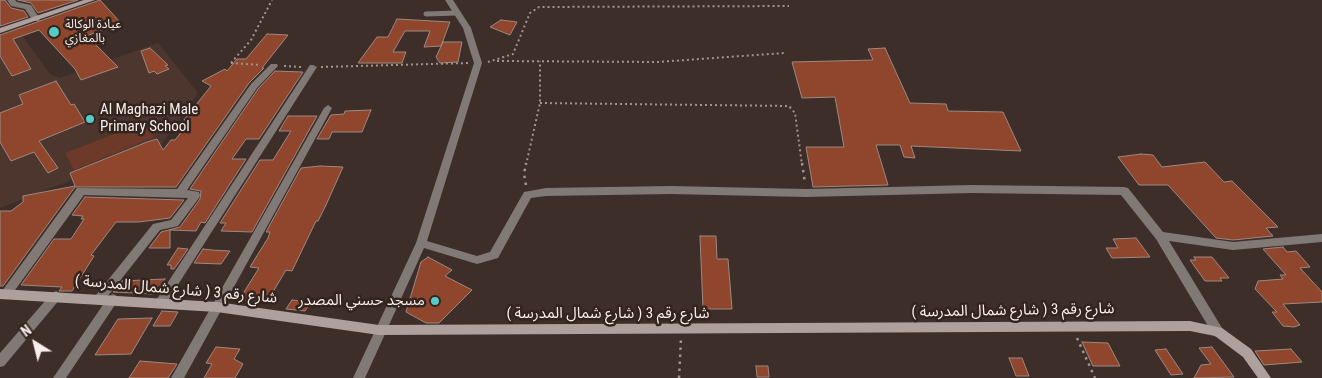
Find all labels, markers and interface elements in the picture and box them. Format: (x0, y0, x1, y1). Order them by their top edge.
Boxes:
place label: عيادة الوكالة بالمغازي (65, 18, 121, 46)
marker: عيادة الوكالة بالمغازي (47, 25, 61, 39)
place label: Al Maghazi Male Primary School (100, 101, 198, 136)
marker: Al Maghazi Male Primary School (84, 113, 96, 125)
street label: شارع رقم 3 ( شارع شمال المدرسة ) (74, 272, 278, 308)
place label: مسجد حسني المصدر (298, 292, 425, 310)
marker: مسجد حسني المصدر (429, 295, 441, 307)
street label: شارع رقم 3 ( شارع شمال المدرسة ) (911, 300, 1115, 322)
street label: شارع رقم 3 ( شارع شمال المدرسة ) (506, 305, 710, 323)
north arrow (10, 318, 60, 368)
text: N (18, 322, 34, 340)

